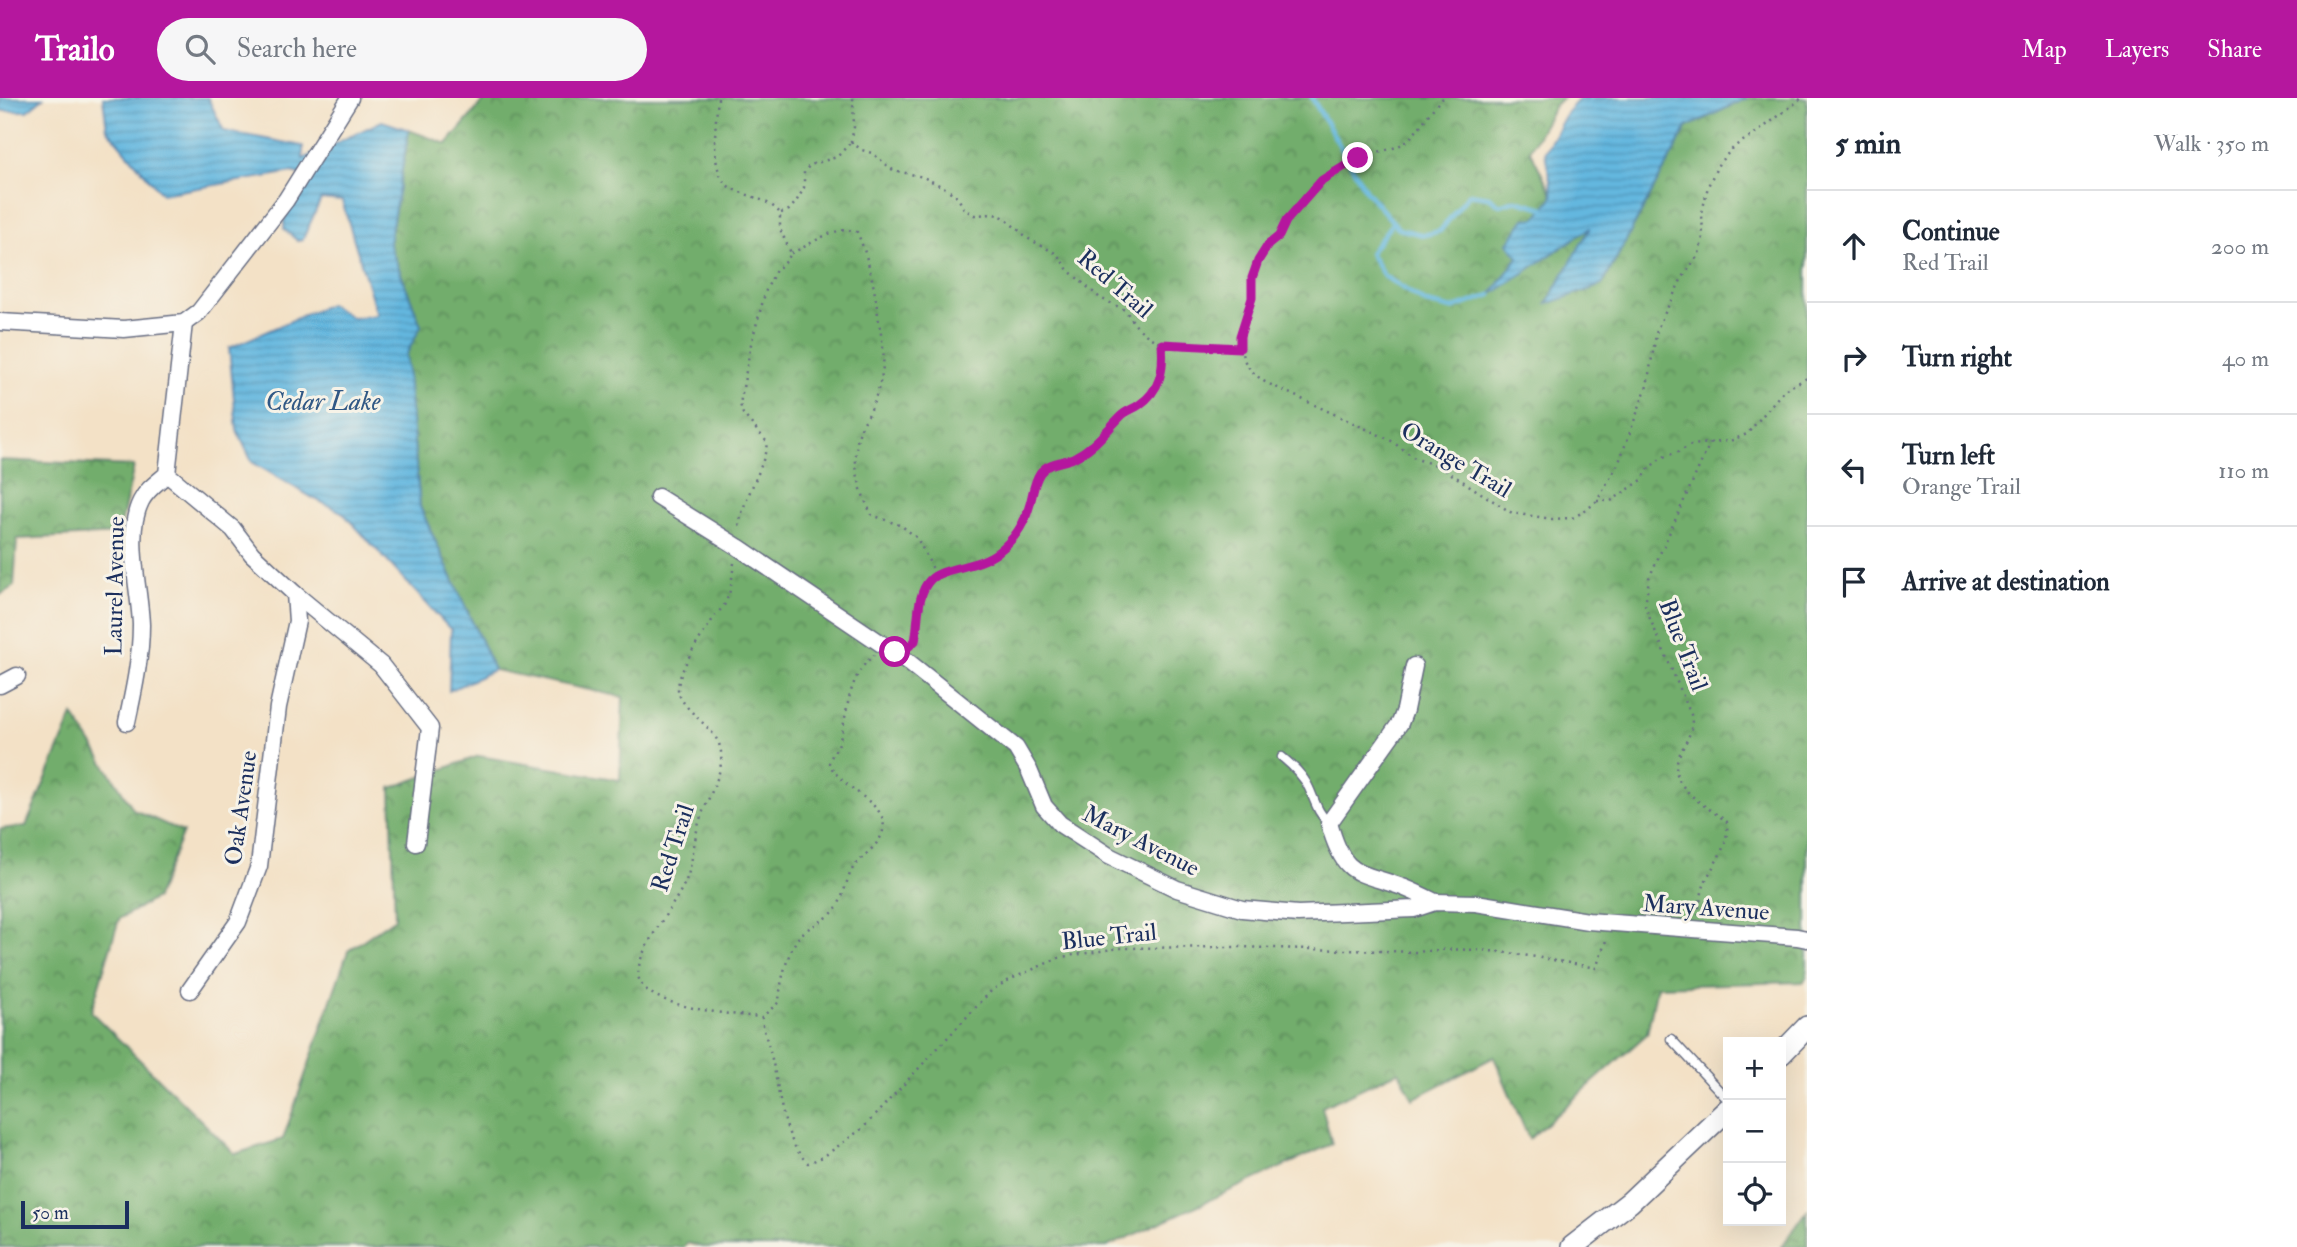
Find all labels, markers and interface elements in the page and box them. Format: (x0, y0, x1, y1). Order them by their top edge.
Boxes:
search box (157, 18, 647, 81)
text: Trailo (35, 29, 115, 70)
icon: search (181, 30, 219, 68)
text: Search here (237, 33, 357, 65)
text: Map (2022, 34, 2067, 65)
text: Layers (2105, 34, 2169, 65)
text: Share (2207, 34, 2262, 65)
text: 5 min (1835, 125, 1901, 162)
text: Walk · 350 m (2154, 129, 2269, 158)
route end (1342, 142, 1373, 173)
text: Continue (1902, 216, 2000, 248)
icon: ahead (1835, 227, 1873, 265)
text: 200 m (2211, 232, 2269, 261)
street label: Red Trail (1071, 243, 1159, 325)
text: Red Trail (1902, 248, 1989, 277)
icon: right (1835, 339, 1873, 377)
text: Turn right (1902, 342, 2012, 374)
text: 40 m (2222, 344, 2269, 373)
water label: Cedar Lake (266, 386, 381, 418)
street label: Orange Trail (1395, 415, 1517, 505)
text: Turn left (1902, 440, 1995, 472)
icon: left (1835, 451, 1873, 489)
text: 110 m (2218, 456, 2269, 485)
text: Orange Trail (1902, 472, 2021, 501)
street label: Laurel Avenue (98, 516, 132, 656)
icon: arrive (1835, 563, 1873, 601)
text: Arrive at destination (1902, 566, 2110, 598)
street label: Blue Trail (1651, 595, 1715, 695)
route start (879, 636, 910, 667)
street label: Oak Avenue (218, 749, 264, 867)
street label: Mary Avenue (1077, 798, 1205, 884)
street label: Red Trail (644, 800, 702, 896)
street label: Mary Avenue (1642, 888, 1770, 928)
street label: Blue Trail (1060, 917, 1158, 957)
map controls (1723, 1037, 1786, 1226)
button: + (1723, 1037, 1786, 1100)
button: − (1723, 1100, 1786, 1163)
button: locate (1723, 1163, 1786, 1226)
scale bar (21, 1198, 130, 1230)
text: 50 m (32, 1201, 69, 1225)

